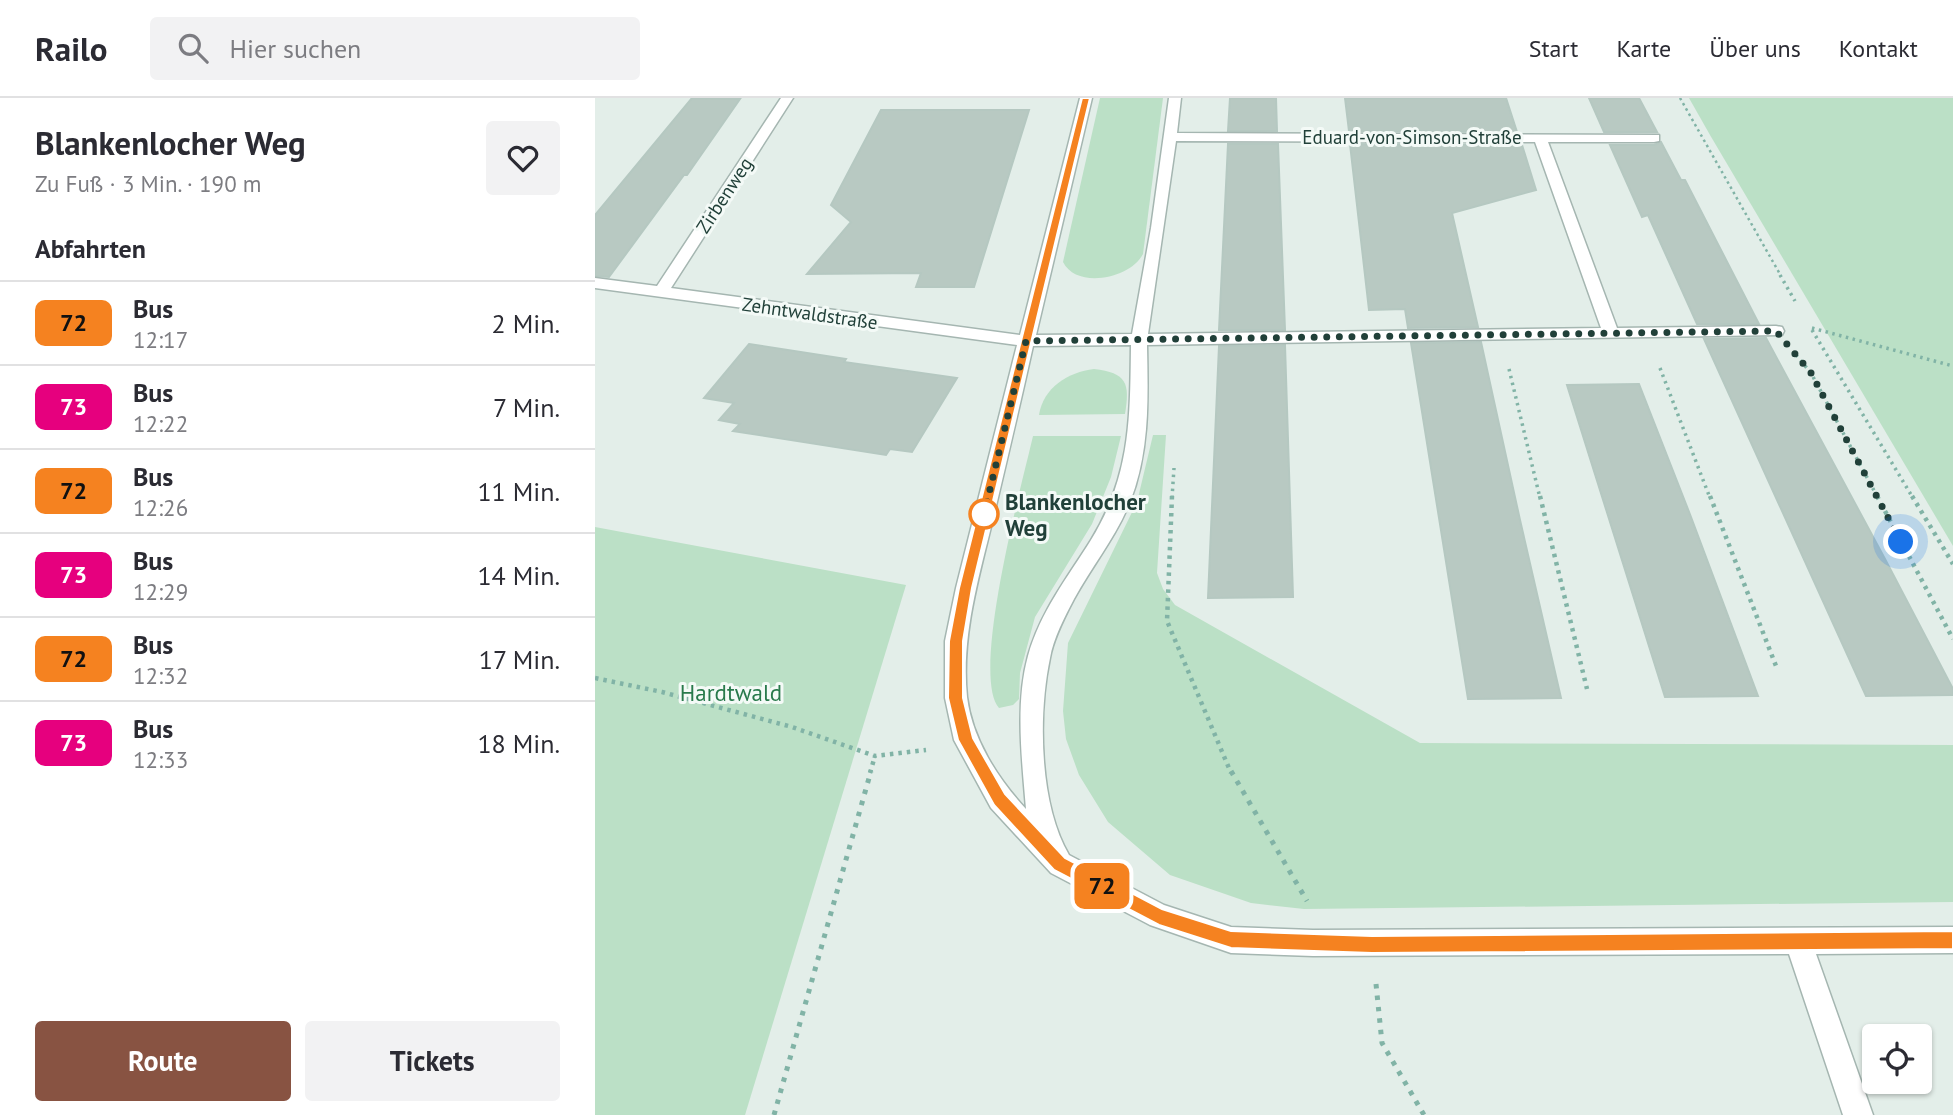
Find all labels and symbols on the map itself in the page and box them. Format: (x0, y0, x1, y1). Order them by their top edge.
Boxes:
street label: Eduard-von-Simson-Straße (1302, 125, 1522, 149)
street label: Zirbenweg (691, 153, 757, 237)
street label: Zehntwaldstraße (741, 292, 879, 334)
place label: Blankenlocher Weg (1005, 487, 1147, 542)
marker: Blankenlocher Weg (969, 499, 999, 529)
your location (1883, 524, 1918, 559)
park label: Hardtwald (680, 678, 782, 707)
line badge: 72 (1071, 863, 1133, 909)

